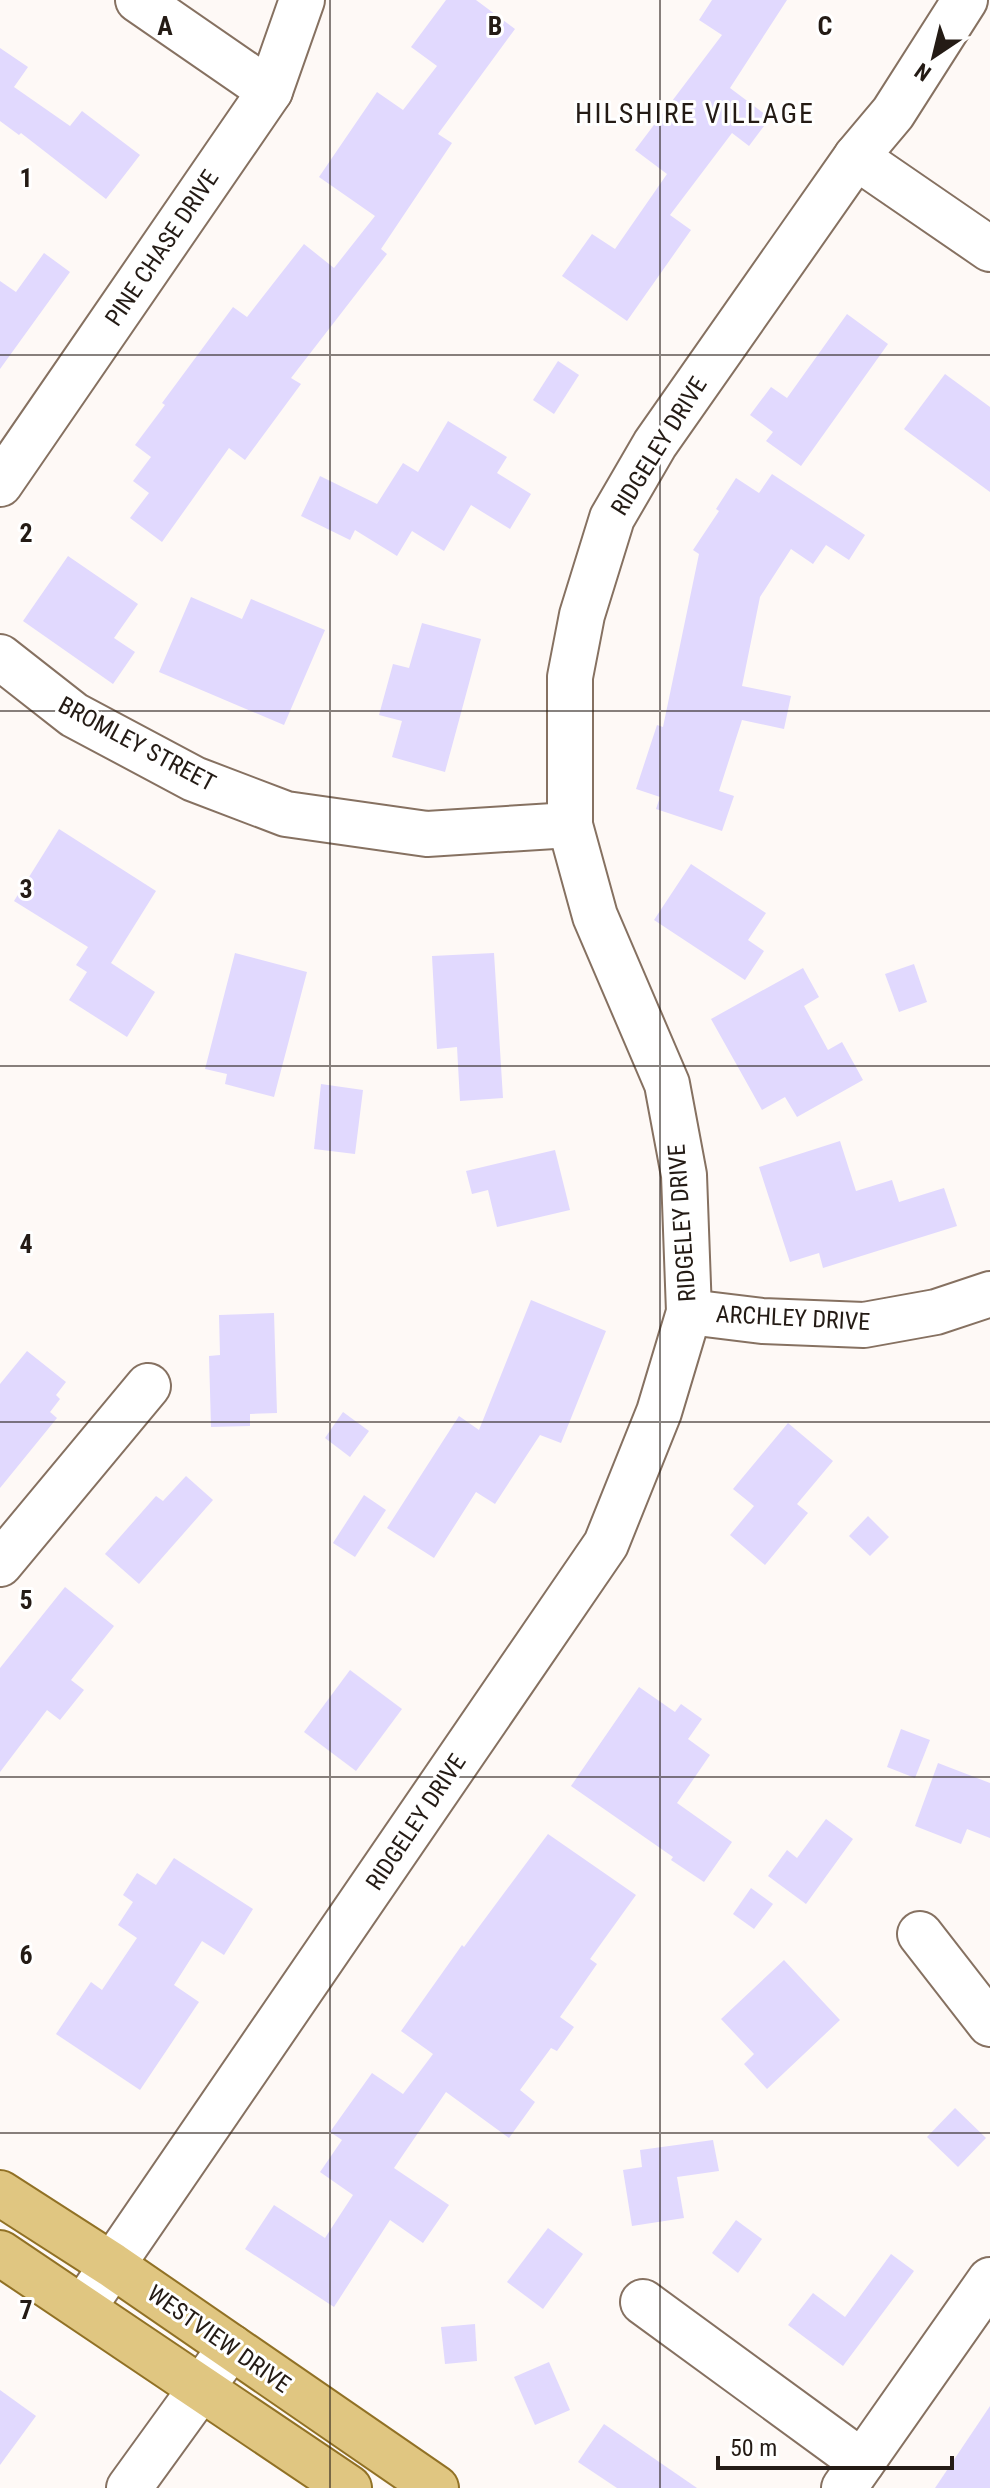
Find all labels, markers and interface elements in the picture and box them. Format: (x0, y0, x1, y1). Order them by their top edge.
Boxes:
text: A (157, 11, 173, 41)
text: B (488, 11, 502, 41)
text: C (818, 11, 833, 41)
north arrow (894, 16, 974, 96)
text: N (910, 58, 936, 86)
district label: HILSHIRE VILLAGE (575, 97, 815, 130)
text: 1 (19, 163, 33, 193)
street label: PINE CHASE DRIVE (100, 165, 224, 331)
street label: RIDGELEY DRIVE (605, 372, 713, 520)
text: 2 (19, 518, 33, 548)
street label: BROMLEY STREET (54, 691, 220, 797)
text: 3 (19, 874, 33, 904)
street label: RIDGELEY DRIVE (663, 1143, 701, 1303)
text: 4 (19, 1229, 33, 1259)
street label: ARCHLEY DRIVE (715, 1300, 871, 1336)
text: 5 (19, 1585, 33, 1615)
street label: RIDGELEY DRIVE (360, 1749, 472, 1895)
text: 6 (19, 1940, 33, 1970)
street label: WESTVIEW DRIVE (142, 2279, 296, 2399)
text: 7 (19, 2295, 33, 2325)
scale bar (718, 2420, 952, 2470)
text: 50 m (730, 2434, 777, 2462)

